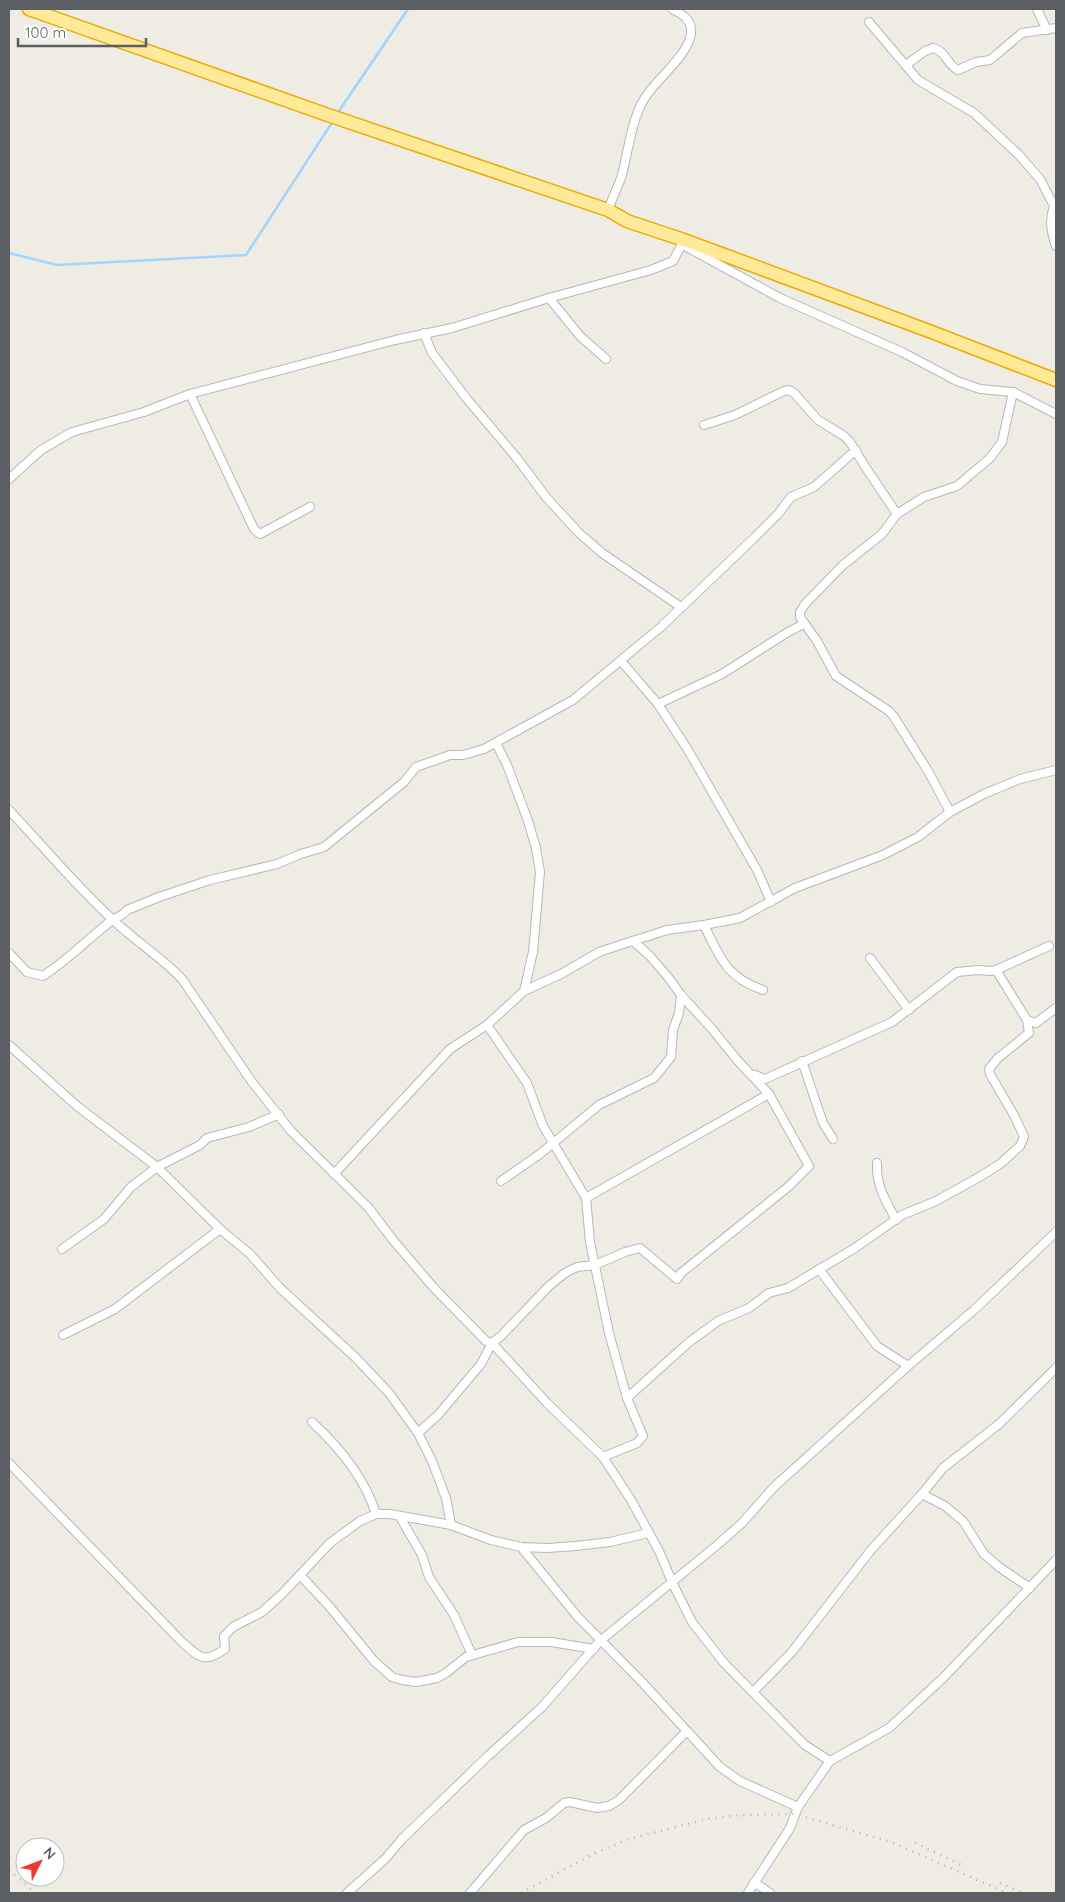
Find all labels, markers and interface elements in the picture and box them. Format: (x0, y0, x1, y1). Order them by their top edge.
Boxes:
scale bar (18, 15, 145, 47)
text: 100 m (25, 23, 66, 42)
north arrow (15, 1837, 65, 1887)
text: N (40, 1843, 60, 1863)

